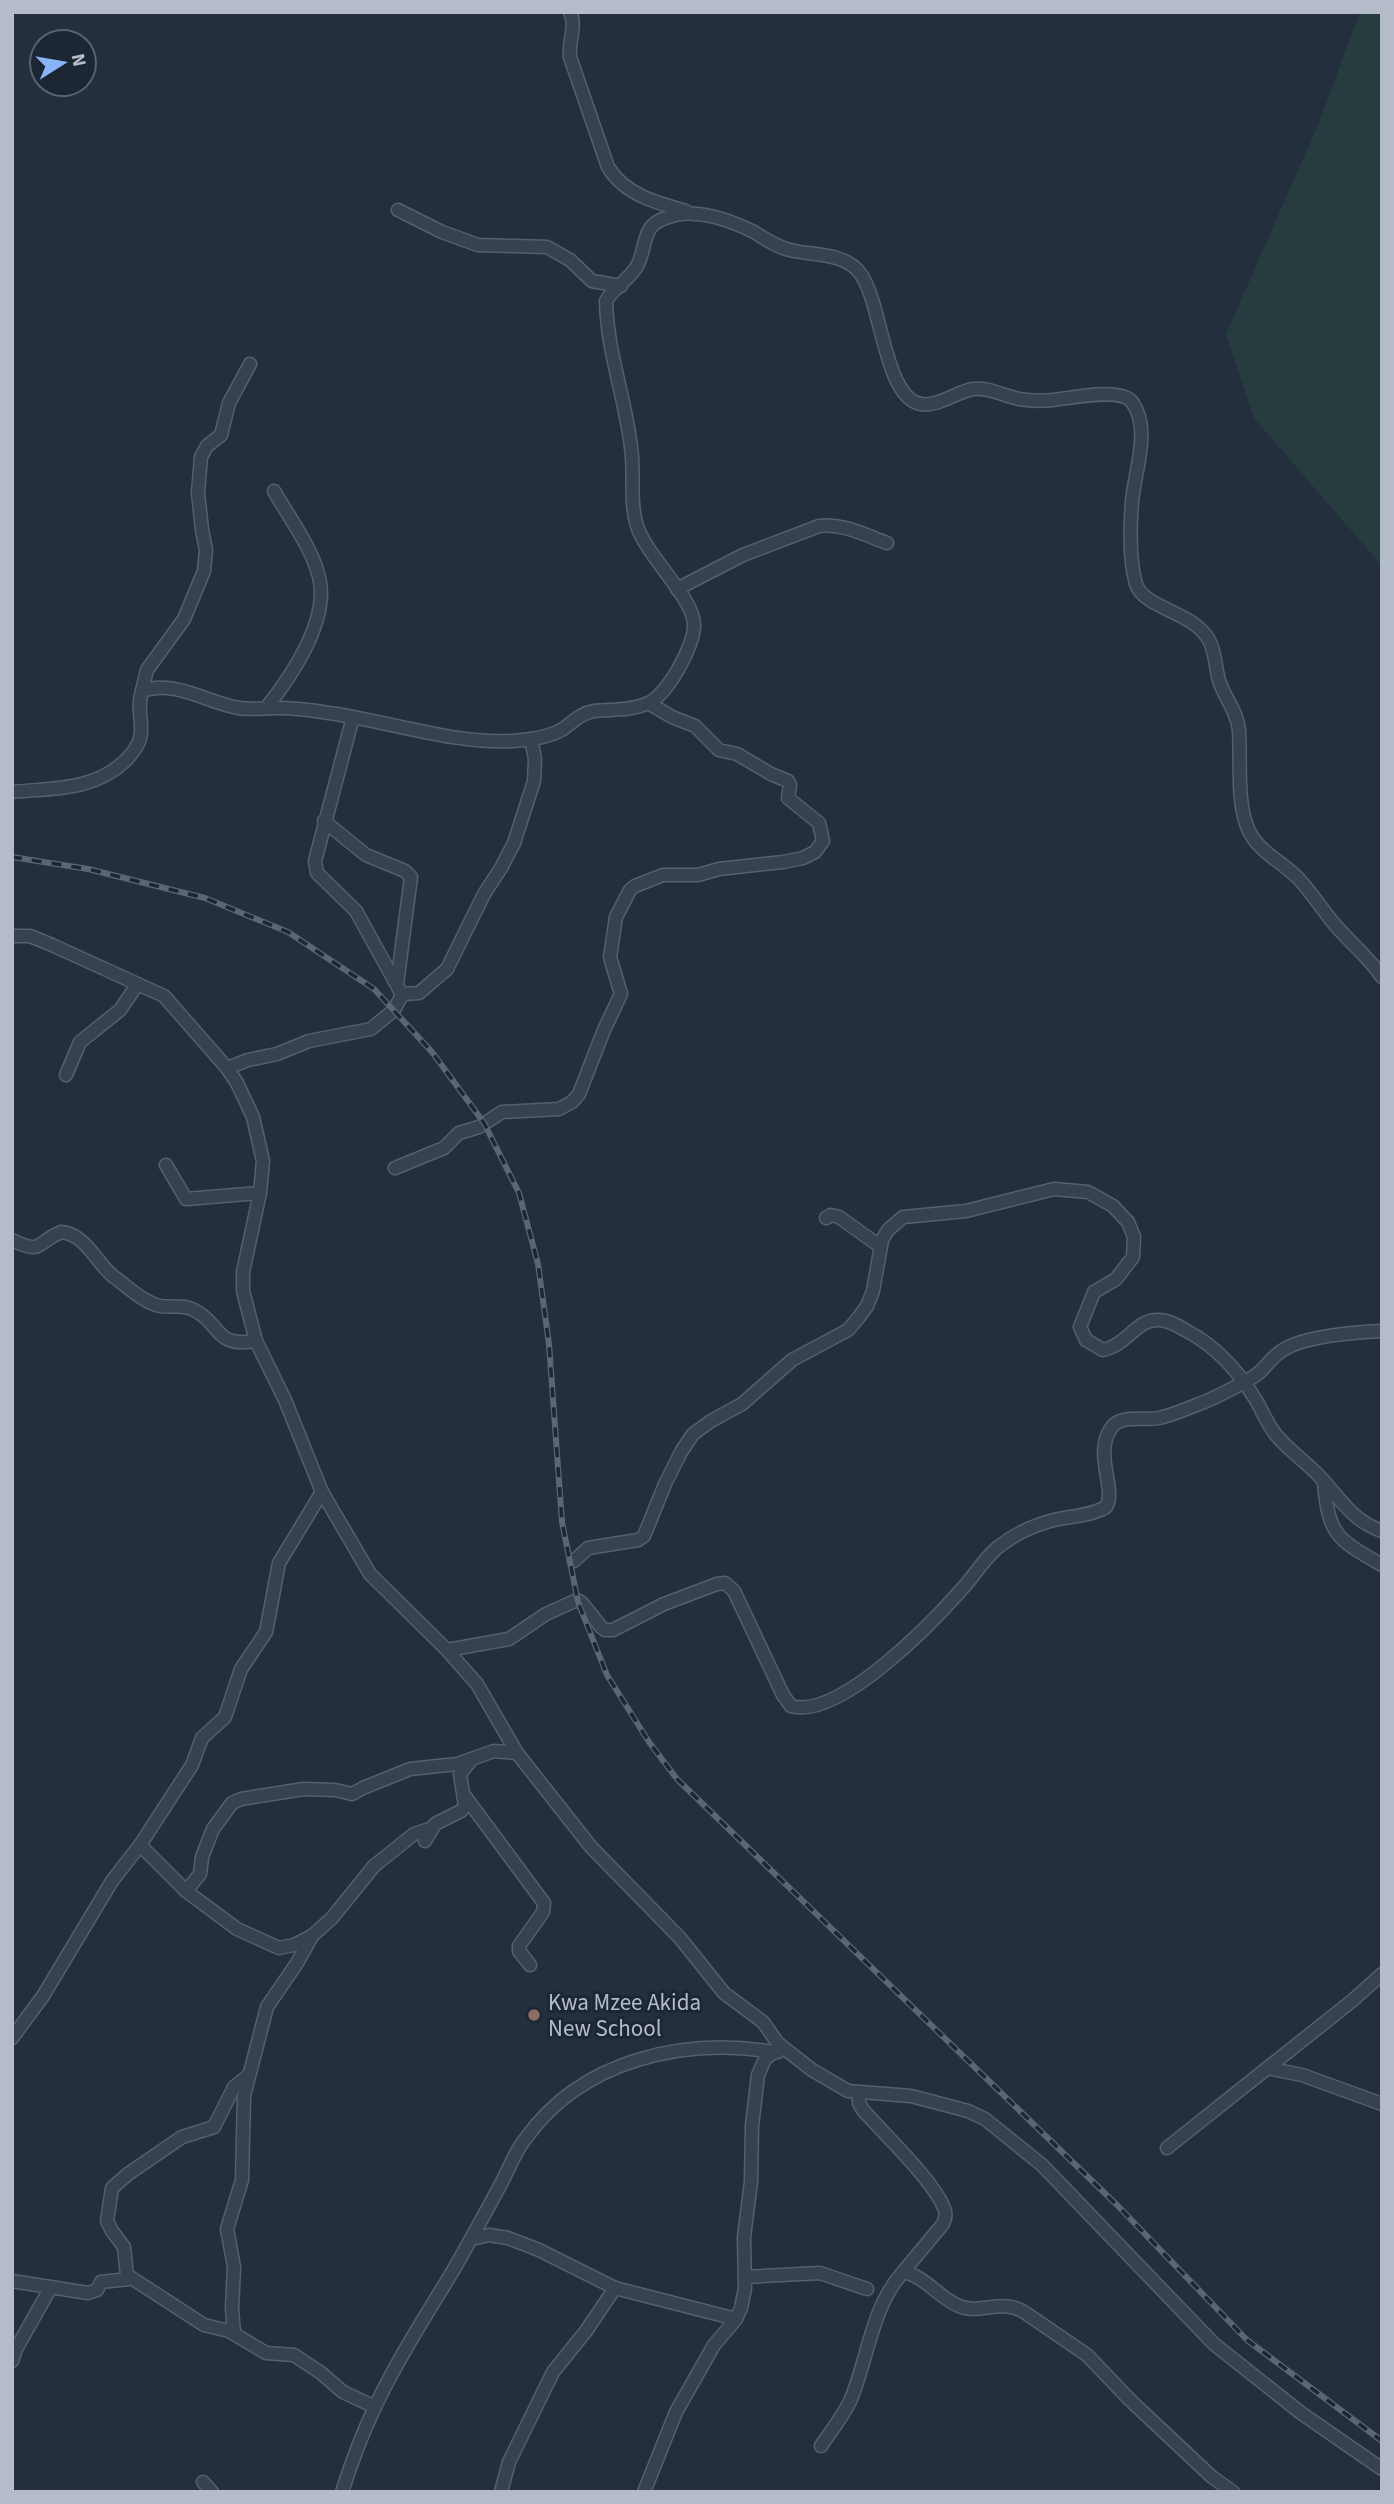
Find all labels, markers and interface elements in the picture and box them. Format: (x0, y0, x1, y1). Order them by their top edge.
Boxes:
north arrow (28, 28, 98, 98)
text: N (64, 51, 93, 69)
place label: Kwa Mzee Akida New School (548, 1986, 701, 2045)
marker: Kwa Mzee Akida New School (526, 2007, 542, 2023)

